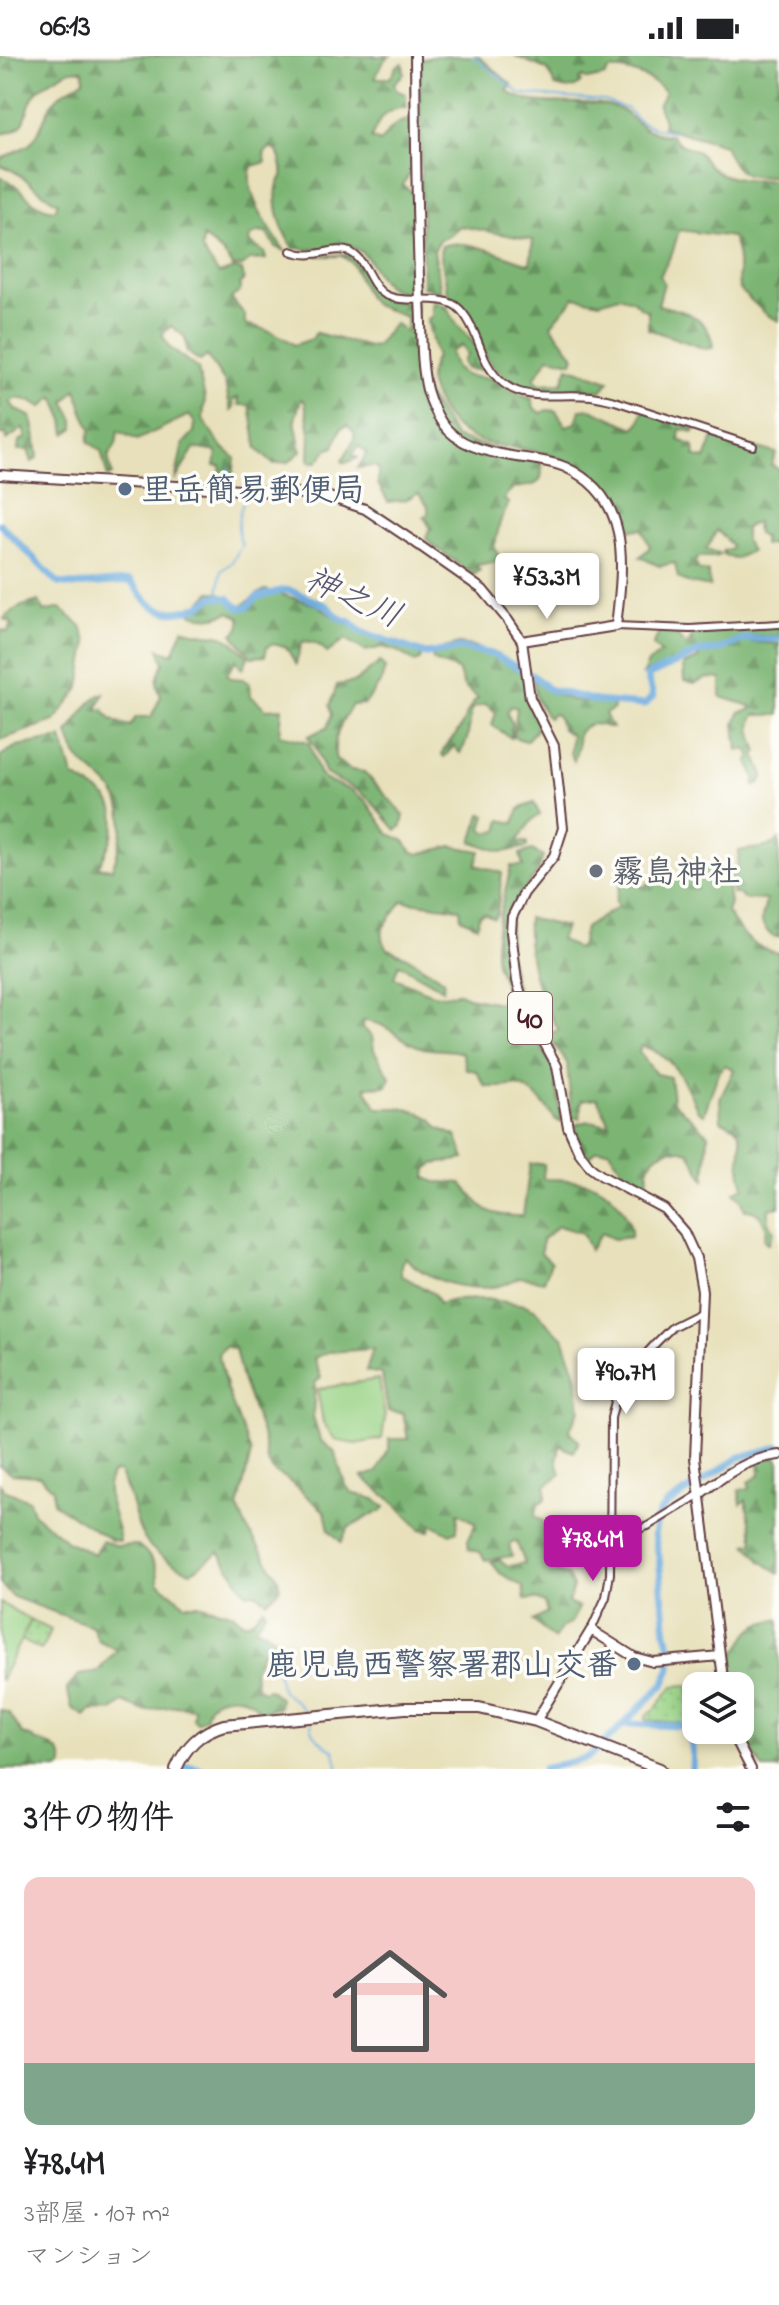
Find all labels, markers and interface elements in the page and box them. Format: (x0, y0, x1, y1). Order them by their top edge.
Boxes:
text: 06:13 (40, 6, 91, 50)
place label: 里岳簡易郵便局 (141, 469, 365, 516)
marker: 里岳簡易郵便局 (116, 480, 134, 498)
pin: ¥53.3M (482, 553, 612, 621)
water label: 神之川 (296, 556, 409, 643)
text: ¥53.3M (513, 560, 581, 598)
place label: 霧島神社 (612, 851, 740, 898)
marker: 霧島神社 (587, 862, 605, 880)
road number: 40 (508, 992, 552, 1044)
pin: ¥90.7M (561, 1348, 691, 1416)
text: ¥90.7M (596, 1355, 657, 1393)
pin: ¥78.4M (528, 1515, 658, 1583)
text: ¥78.4M (562, 1522, 624, 1560)
place label: 鹿児島西警察署郡山交番 (266, 1644, 618, 1691)
marker: 鹿児島西警察署郡山交番 (625, 1655, 643, 1673)
map controls (682, 1672, 754, 1744)
button: layers (682, 1672, 754, 1744)
text: 3件の物件 (24, 1795, 174, 1845)
icon: filters (711, 1795, 755, 1839)
icon: home (318, 1929, 462, 2073)
text: ¥78.4M (24, 2141, 106, 2191)
text: 3部屋 · 107 m² (24, 2196, 170, 2234)
text: マンション (24, 2239, 153, 2277)

